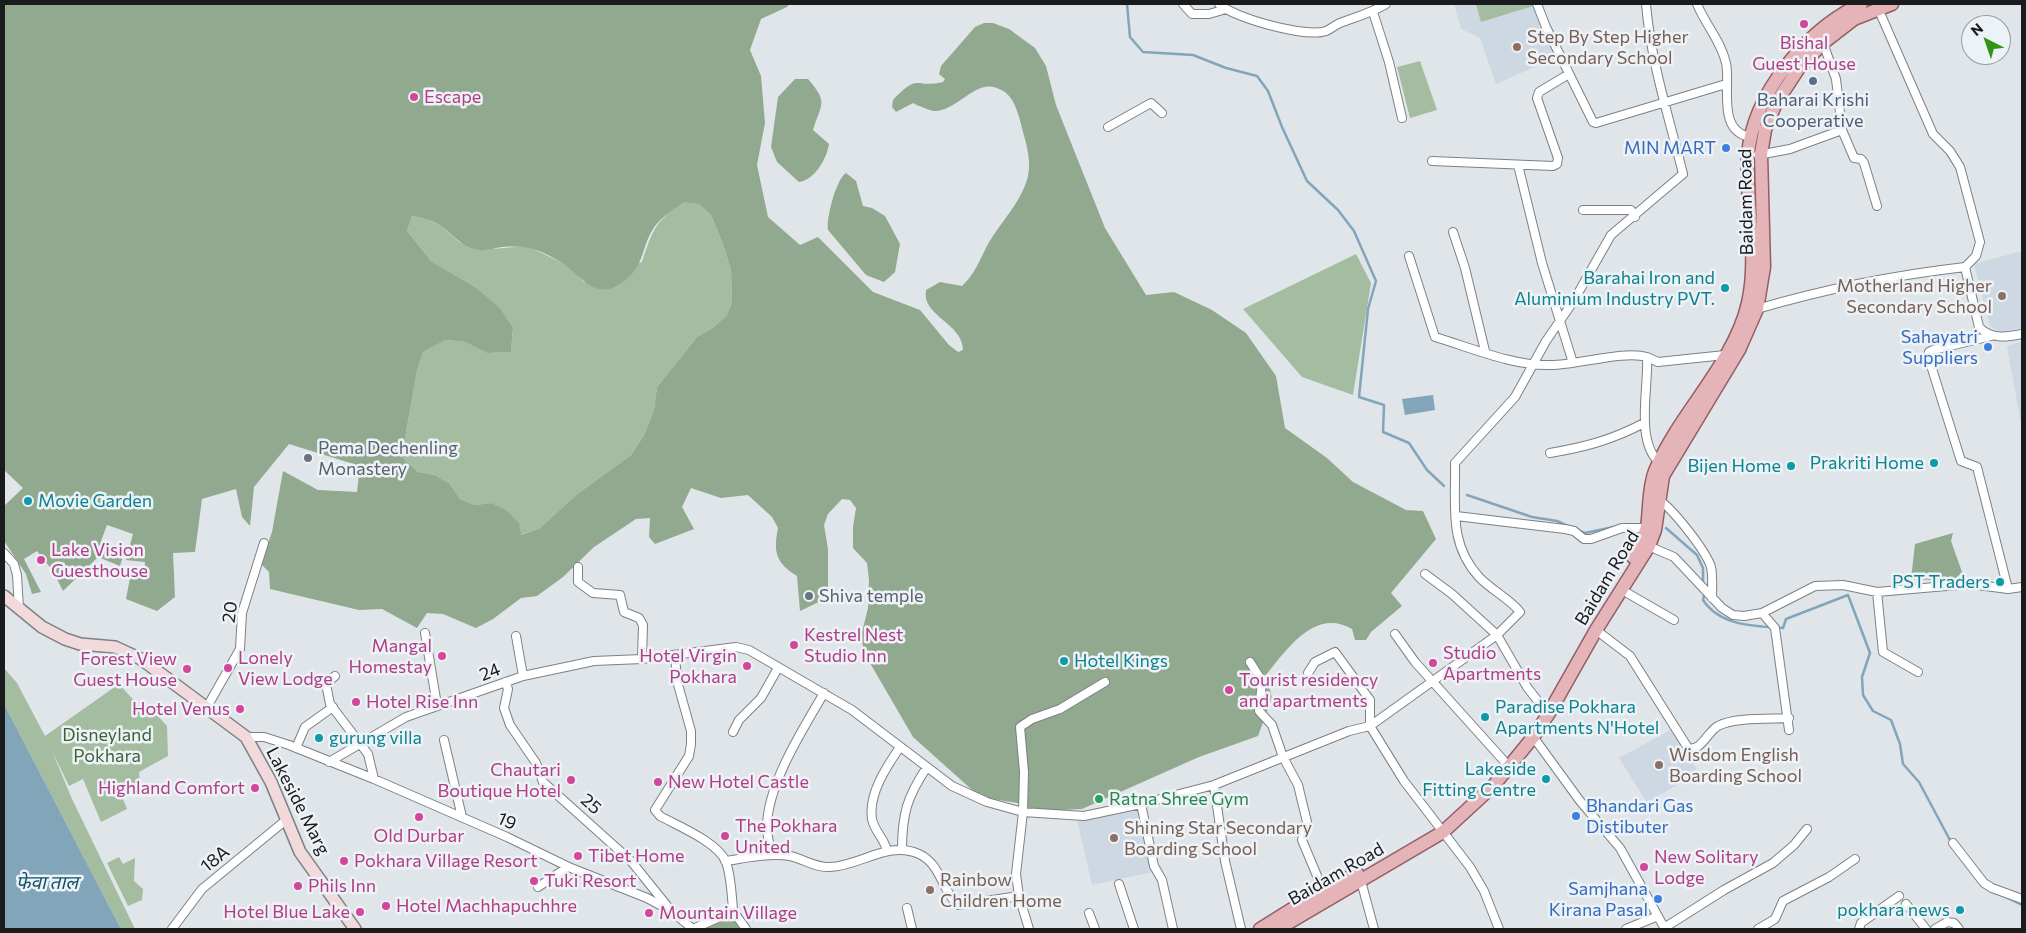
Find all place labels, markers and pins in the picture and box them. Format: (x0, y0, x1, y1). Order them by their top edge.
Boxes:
marker: Bishal Guest House (1798, 18, 1810, 30)
place label: Step By Step Higher Secondary School (1527, 26, 1689, 68)
place label: Bishal Guest House (1752, 32, 1856, 74)
marker: Step By Step Higher Secondary School (1511, 41, 1523, 53)
marker: Baharai Krishi Cooperative (1807, 75, 1819, 87)
place label: Escape (424, 86, 481, 108)
place label: Baharai Krishi Cooperative (1757, 89, 1869, 132)
marker: Escape (408, 91, 420, 103)
place label: MIN MART (1624, 137, 1716, 159)
marker: MIN MART (1720, 142, 1732, 154)
place label: Barahai Iron and Aluminium Industry PVT. (1514, 267, 1715, 310)
place label: Motherland Higher Secondary School (1837, 275, 1992, 318)
marker: Barahai Iron and Aluminium Industry PVT. (1719, 282, 1731, 294)
marker: Motherland Higher Secondary School (1996, 290, 2008, 302)
place label: Sahayatri Suppliers (1901, 326, 1978, 368)
marker: Sahayatri Suppliers (1982, 341, 1994, 353)
place label: Pema Dechenling Monastery (318, 437, 458, 479)
marker: Pema Dechenling Monastery (302, 452, 314, 464)
place label: Prakriti Home (1810, 452, 1924, 474)
place label: Bijen Home (1687, 455, 1781, 477)
marker: Prakriti Home (1928, 457, 1940, 469)
marker: Bijen Home (1785, 460, 1797, 472)
place label: Movie Garden (38, 490, 152, 512)
marker: Movie Garden (22, 495, 34, 507)
place label: Lake Vision Guesthouse (51, 539, 148, 582)
marker: Lake Vision Guesthouse (35, 554, 47, 566)
place label: PST Traders (1892, 571, 1990, 593)
marker: PST Traders (1994, 576, 2006, 588)
place label: Shiva temple (819, 585, 924, 607)
marker: Shiva temple (803, 590, 815, 602)
place label: Kestrel Nest Studio Inn (804, 624, 903, 666)
place label: Mangal Homestay (349, 635, 432, 678)
marker: Kestrel Nest Studio Inn (788, 639, 800, 651)
place label: Studio Apartments (1443, 642, 1541, 684)
place label: Hotel Virgin Pokhara (639, 645, 737, 688)
place label: Lonely View Lodge (238, 647, 333, 690)
place label: Forest View Guest House (73, 648, 177, 691)
marker: Mangal Homestay (436, 650, 448, 662)
place label: Hotel Kings (1074, 650, 1168, 672)
marker: Hotel Kings (1058, 655, 1070, 667)
marker: Studio Apartments (1427, 657, 1439, 669)
marker: Hotel Virgin Pokhara (741, 660, 753, 672)
marker: Lonely View Lodge (222, 662, 234, 674)
marker: Forest View Guest House (181, 663, 193, 675)
place label: Tourist residency and apartments (1239, 669, 1378, 712)
marker: Tourist residency and apartments (1223, 684, 1235, 696)
place label: Hotel Rise Inn (366, 691, 478, 713)
marker: Hotel Rise Inn (350, 696, 362, 708)
place label: Paradise Pokhara Apartments N'Hotel (1495, 696, 1659, 739)
place label: Hotel Venus (132, 698, 230, 720)
marker: Hotel Venus (234, 703, 246, 715)
marker: Paradise Pokhara Apartments N'Hotel (1479, 711, 1491, 723)
place label: gurung villa (329, 727, 422, 749)
marker: gurung villa (313, 732, 325, 744)
place label: Wisdom English Boarding School (1669, 744, 1802, 786)
place label: Lakeside Fitting Centre (1422, 758, 1536, 801)
place label: Chautari Boutique Hotel (438, 759, 561, 802)
marker: Wisdom English Boarding School (1653, 759, 1665, 771)
place label: New Hotel Castle (668, 771, 809, 793)
marker: Lakeside Fitting Centre (1540, 773, 1552, 785)
marker: Chautari Boutique Hotel (565, 774, 577, 786)
marker: New Hotel Castle (652, 776, 664, 788)
place label: Highland Comfort (98, 777, 245, 799)
marker: Highland Comfort (249, 782, 261, 794)
place label: Ratna Shree Gym (1109, 788, 1249, 810)
marker: Ratna Shree Gym (1093, 793, 1105, 805)
place label: Bhandari Gas Distibuter (1586, 795, 1694, 838)
marker: Bhandari Gas Distibuter (1570, 810, 1582, 822)
marker: Old Durbar (413, 811, 425, 823)
place label: The Pokhara United (735, 815, 837, 858)
place label: Shining Star Secondary Boarding School (1124, 817, 1312, 860)
place label: Old Durbar (374, 825, 464, 847)
marker: The Pokhara United (719, 830, 731, 842)
marker: Shining Star Secondary Boarding School (1108, 832, 1120, 844)
place label: Tibet Home (588, 845, 684, 867)
place label: New Solitary Lodge (1654, 846, 1759, 889)
place label: Pokhara Village Resort (354, 850, 538, 872)
marker: Tibet Home (572, 850, 584, 862)
marker: Pokhara Village Resort (338, 855, 350, 867)
marker: New Solitary Lodge (1638, 861, 1650, 873)
place label: Rainbow Children Home (940, 869, 1062, 912)
place label: Tuki Resort (544, 870, 636, 892)
place label: Phils Inn (308, 875, 376, 897)
marker: Tuki Resort (528, 875, 540, 887)
place label: Samjhana Kirana Pasal (1549, 878, 1648, 921)
marker: Phils Inn (292, 880, 304, 892)
marker: Rainbow Children Home (924, 884, 936, 896)
marker: Samjhana Kirana Pasal (1652, 893, 1664, 905)
place label: Hotel Machhapuchhre (396, 895, 577, 917)
place label: pokhara news (1837, 899, 1950, 921)
marker: Hotel Machhapuchhre (380, 900, 392, 912)
place label: Hotel Blue Lake (223, 901, 350, 923)
place label: Mountain Village (659, 902, 797, 924)
marker: pokhara news (1954, 904, 1966, 916)
marker: Hotel Blue Lake (354, 906, 366, 918)
marker: Mountain Village (643, 907, 655, 919)

